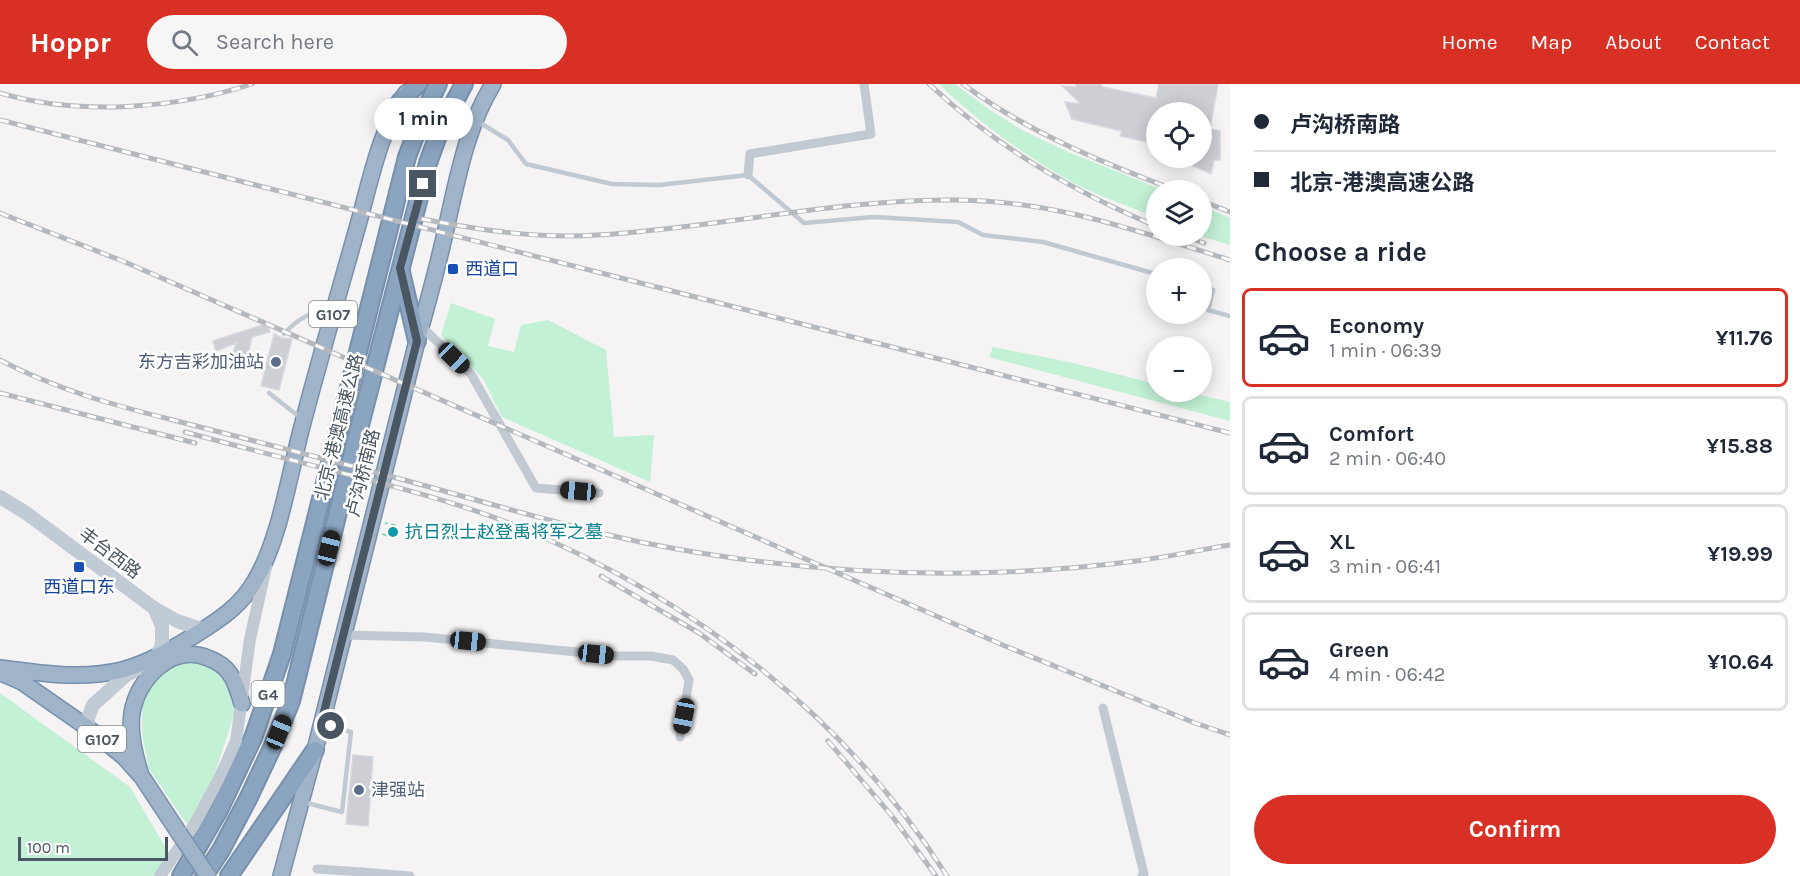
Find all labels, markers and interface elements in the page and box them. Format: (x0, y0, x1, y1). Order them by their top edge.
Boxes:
search box (147, 15, 567, 69)
text: Hoppr (30, 26, 111, 59)
icon: search (168, 26, 201, 59)
text: Search here (216, 29, 334, 55)
text: Home (1442, 30, 1498, 54)
text: Map (1531, 30, 1572, 54)
text: About (1605, 30, 1662, 54)
text: Contact (1695, 30, 1770, 54)
callout: 1 min (374, 97, 472, 139)
map controls (1146, 102, 1212, 402)
button: locate (1146, 102, 1212, 168)
text: 1 min (398, 107, 449, 130)
text: 卢沟桥南路 (1290, 112, 1400, 138)
route end (409, 170, 436, 197)
text: 北京-港澳高速公路 (1290, 170, 1474, 196)
button: layers (1146, 180, 1212, 246)
text: Choose a ride (1254, 236, 1427, 268)
place label: 西道口 (465, 258, 519, 280)
button: + (1146, 258, 1212, 324)
marker: 西道口 (446, 262, 460, 276)
road number: G107 (309, 301, 357, 327)
icon: car (1257, 311, 1311, 365)
text: Economy (1329, 313, 1424, 339)
text: ¥11.76 (1715, 325, 1773, 351)
button: − (1146, 336, 1212, 402)
car (435, 339, 473, 377)
text: 1 min · 06:39 (1329, 339, 1442, 362)
place label: 东方吉彩加油站 (138, 351, 264, 373)
street label: 北京-港澳高速公路 (310, 351, 368, 503)
marker: 东方吉彩加油站 (269, 355, 283, 369)
icon: car (1257, 419, 1311, 473)
text: Comfort (1329, 421, 1414, 447)
street label: 卢沟桥南路 (341, 427, 385, 519)
text: ¥15.88 (1706, 433, 1773, 459)
text: 2 min · 06:40 (1329, 447, 1446, 470)
car (559, 480, 597, 502)
place label: 抗日烈士赵登禹将军之墓 (405, 521, 603, 543)
street label: 丰台西路 (75, 523, 145, 583)
marker: 抗日烈士赵登禹将军之墓 (386, 525, 400, 539)
icon: car (1257, 527, 1311, 581)
car (316, 528, 342, 568)
text: XL (1329, 529, 1355, 555)
text: ¥19.99 (1707, 541, 1773, 567)
text: 3 min · 06:41 (1329, 555, 1441, 578)
marker: 西道口东 (72, 560, 86, 574)
place label: 西道口东 (43, 576, 115, 598)
car (449, 630, 487, 652)
icon: car (1257, 635, 1311, 689)
text: Green (1329, 637, 1390, 663)
car (577, 643, 615, 665)
text: ¥10.64 (1707, 649, 1773, 675)
text: 4 min · 06:42 (1329, 663, 1445, 686)
road number: G4 (252, 681, 284, 707)
car (672, 697, 696, 735)
car (264, 712, 294, 752)
route start (317, 712, 344, 739)
road number: G107 (78, 726, 126, 752)
place label: 津强站 (371, 779, 425, 801)
marker: 津强站 (352, 783, 366, 797)
button: Confirm (1254, 795, 1776, 864)
scale bar (18, 834, 168, 862)
text: 100 m (27, 838, 70, 857)

